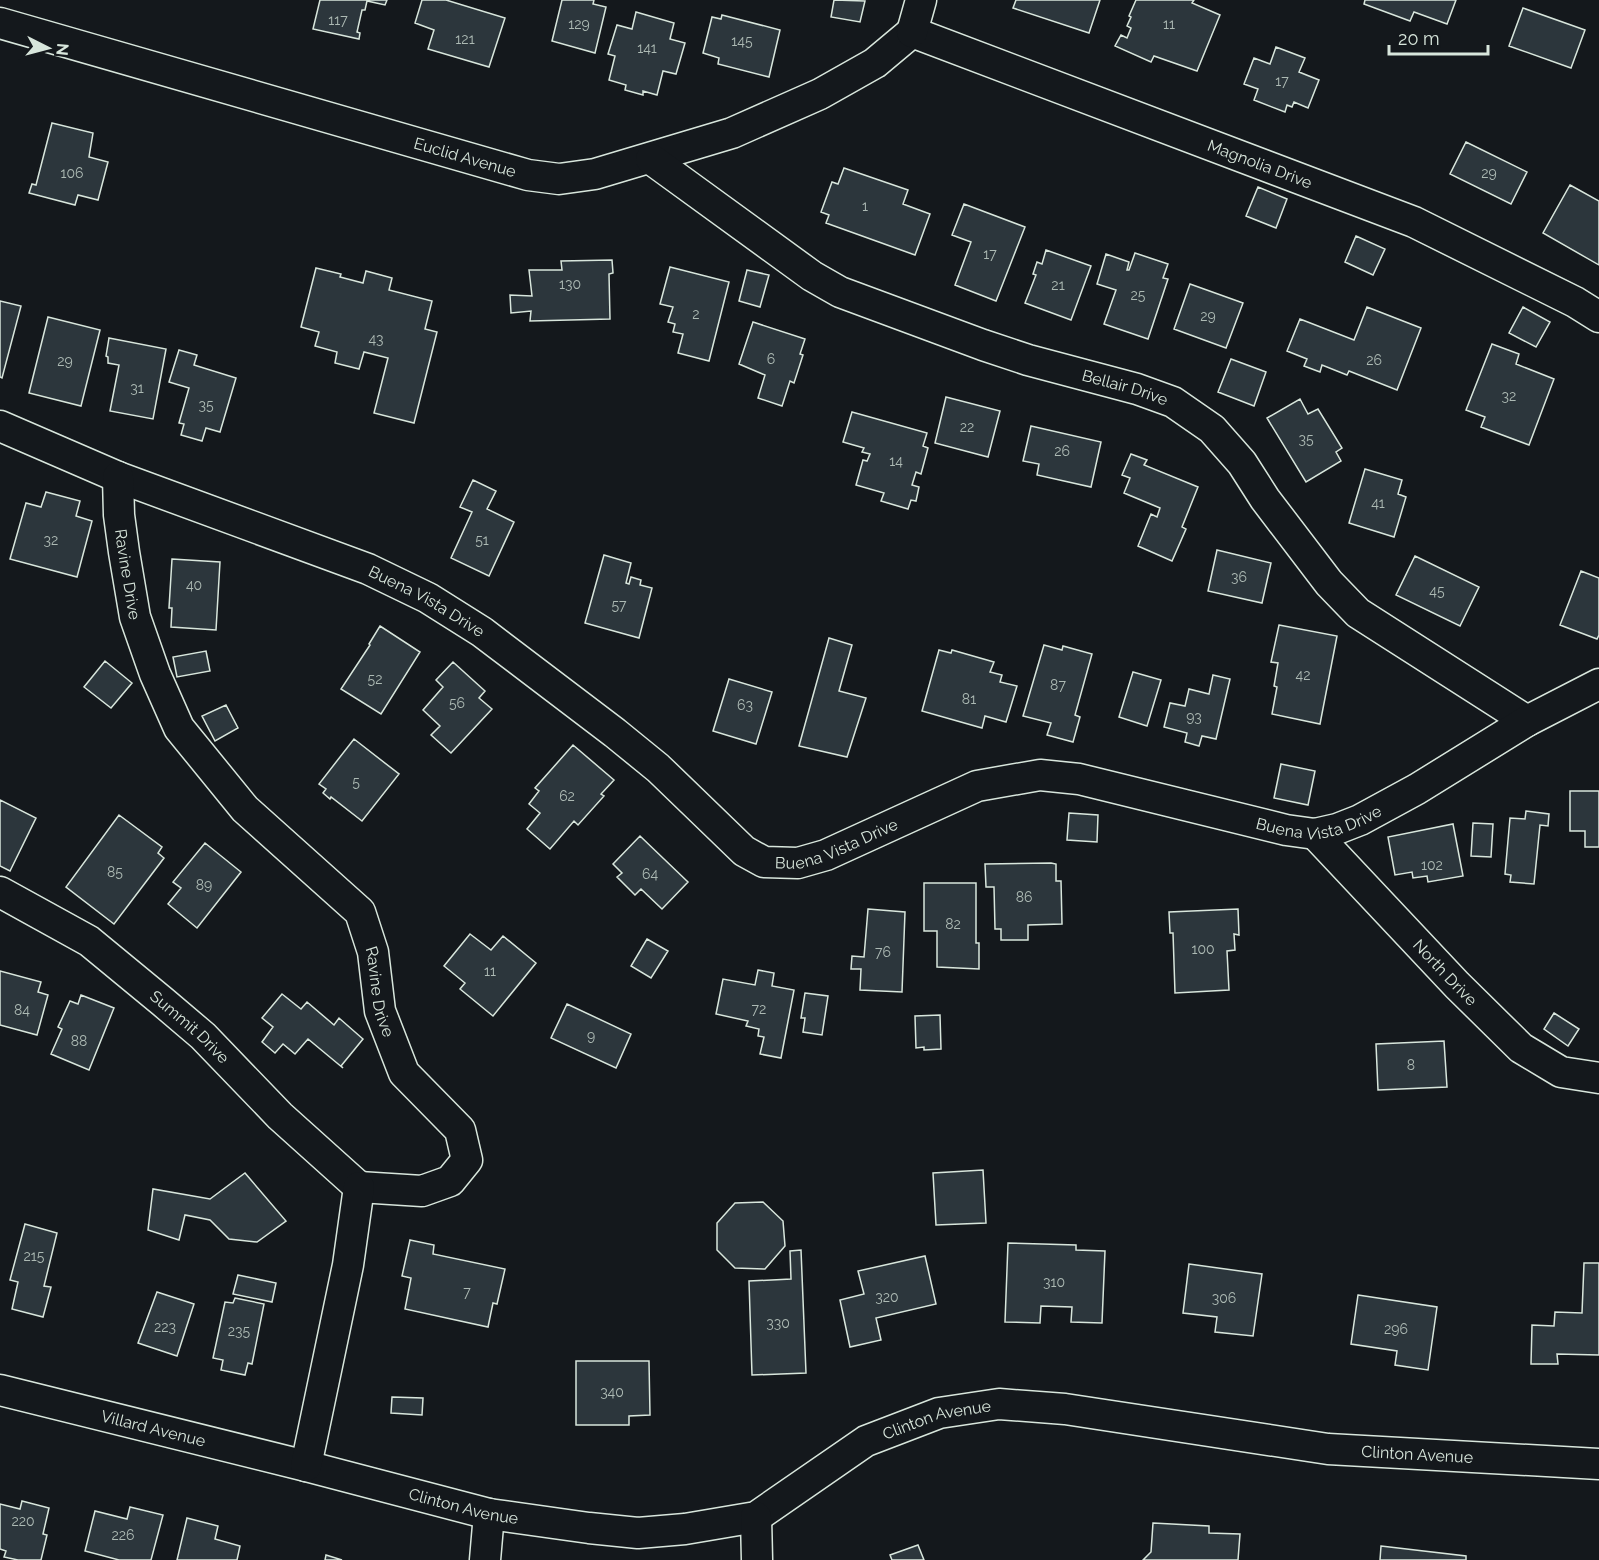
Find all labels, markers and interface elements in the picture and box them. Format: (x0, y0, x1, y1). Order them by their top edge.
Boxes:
house number: 117 (328, 12, 348, 28)
house number: 129 (568, 16, 590, 32)
house number: 11 (1163, 16, 1175, 32)
north arrow (18, 18, 78, 78)
scale bar (1389, 18, 1488, 56)
text: 20 m (1398, 28, 1440, 49)
house number: 121 (455, 31, 475, 47)
house number: 145 (731, 33, 753, 49)
house number: 141 (637, 40, 657, 56)
text: N (52, 42, 73, 57)
house number: 17 (1275, 73, 1289, 89)
street label: Euclid Avenue (412, 133, 518, 181)
street label: Magnolia Drive (1205, 135, 1315, 192)
house number: 106 (60, 165, 84, 181)
house number: 29 (1481, 165, 1497, 181)
house number: 1 (862, 198, 868, 214)
house number: 17 (983, 246, 997, 262)
house number: 130 (559, 276, 581, 292)
house number: 21 (1051, 277, 1065, 293)
house number: 25 (1131, 287, 1146, 303)
house number: 2 (692, 306, 700, 322)
house number: 29 (1200, 308, 1216, 324)
house number: 43 (368, 331, 384, 347)
house number: 6 (767, 351, 775, 367)
house number: 26 (1366, 352, 1382, 368)
house number: 29 (57, 353, 73, 369)
street label: Bellair Drive (1080, 365, 1171, 409)
house number: 31 (130, 380, 144, 396)
house number: 32 (1502, 388, 1516, 404)
house number: 35 (198, 397, 214, 413)
house number: 22 (960, 419, 974, 435)
house number: 35 (1298, 431, 1314, 447)
house number: 26 (1054, 443, 1070, 459)
house number: 14 (889, 453, 903, 469)
house number: 41 (1371, 495, 1385, 511)
street label: Ravine Drive (111, 528, 145, 621)
house number: 32 (44, 532, 58, 548)
house number: 51 (475, 532, 489, 548)
street label: Buena Vista Drive (366, 561, 488, 641)
house number: 36 (1231, 569, 1247, 585)
house number: 40 (186, 577, 202, 593)
house number: 45 (1429, 583, 1445, 599)
house number: 57 (611, 597, 627, 613)
house number: 42 (1296, 667, 1310, 683)
house number: 52 (368, 671, 382, 687)
house number: 87 (1050, 677, 1066, 693)
house number: 81 (962, 691, 976, 707)
house number: 56 (449, 695, 465, 711)
house number: 63 (737, 697, 753, 713)
house number: 93 (1186, 709, 1202, 725)
house number: 5 (352, 774, 360, 790)
house number: 62 (559, 788, 575, 804)
street label: Buena Vista Drive (1254, 801, 1384, 844)
street label: Buena Vista Drive (775, 814, 900, 873)
house number: 102 (1421, 857, 1443, 873)
house number: 85 (107, 864, 123, 880)
house number: 64 (642, 866, 658, 882)
house number: 89 (196, 877, 212, 893)
house number: 86 (1016, 889, 1032, 905)
house number: 82 (945, 916, 961, 932)
street label: North Drive (1409, 935, 1481, 1009)
house number: 100 (1191, 941, 1215, 957)
street label: Ravine Drive (362, 944, 399, 1039)
house number: 76 (875, 944, 891, 960)
house number: 11 (484, 963, 496, 979)
street label: Summit Drive (147, 986, 233, 1067)
house number: 72 (752, 1001, 766, 1017)
house number: 84 (14, 1002, 30, 1018)
house number: 9 (587, 1028, 595, 1044)
house number: 88 (71, 1033, 87, 1049)
house number: 8 (1407, 1057, 1415, 1073)
house number: 215 (24, 1248, 45, 1264)
house number: 310 (1043, 1274, 1065, 1290)
house number: 7 (463, 1284, 471, 1300)
house number: 320 (875, 1289, 899, 1305)
house number: 306 (1212, 1290, 1236, 1306)
house number: 330 (766, 1315, 790, 1331)
house number: 223 (154, 1319, 176, 1335)
house number: 296 (1384, 1321, 1408, 1337)
house number: 235 (228, 1323, 251, 1339)
house number: 340 (600, 1384, 624, 1400)
street label: Clinton Avenue (880, 1396, 992, 1443)
street label: Villard Avenue (99, 1406, 208, 1450)
street label: Clinton Avenue (1361, 1441, 1474, 1467)
street label: Clinton Avenue (407, 1484, 520, 1527)
house number: 220 (11, 1513, 35, 1529)
house number: 226 (111, 1527, 135, 1543)

